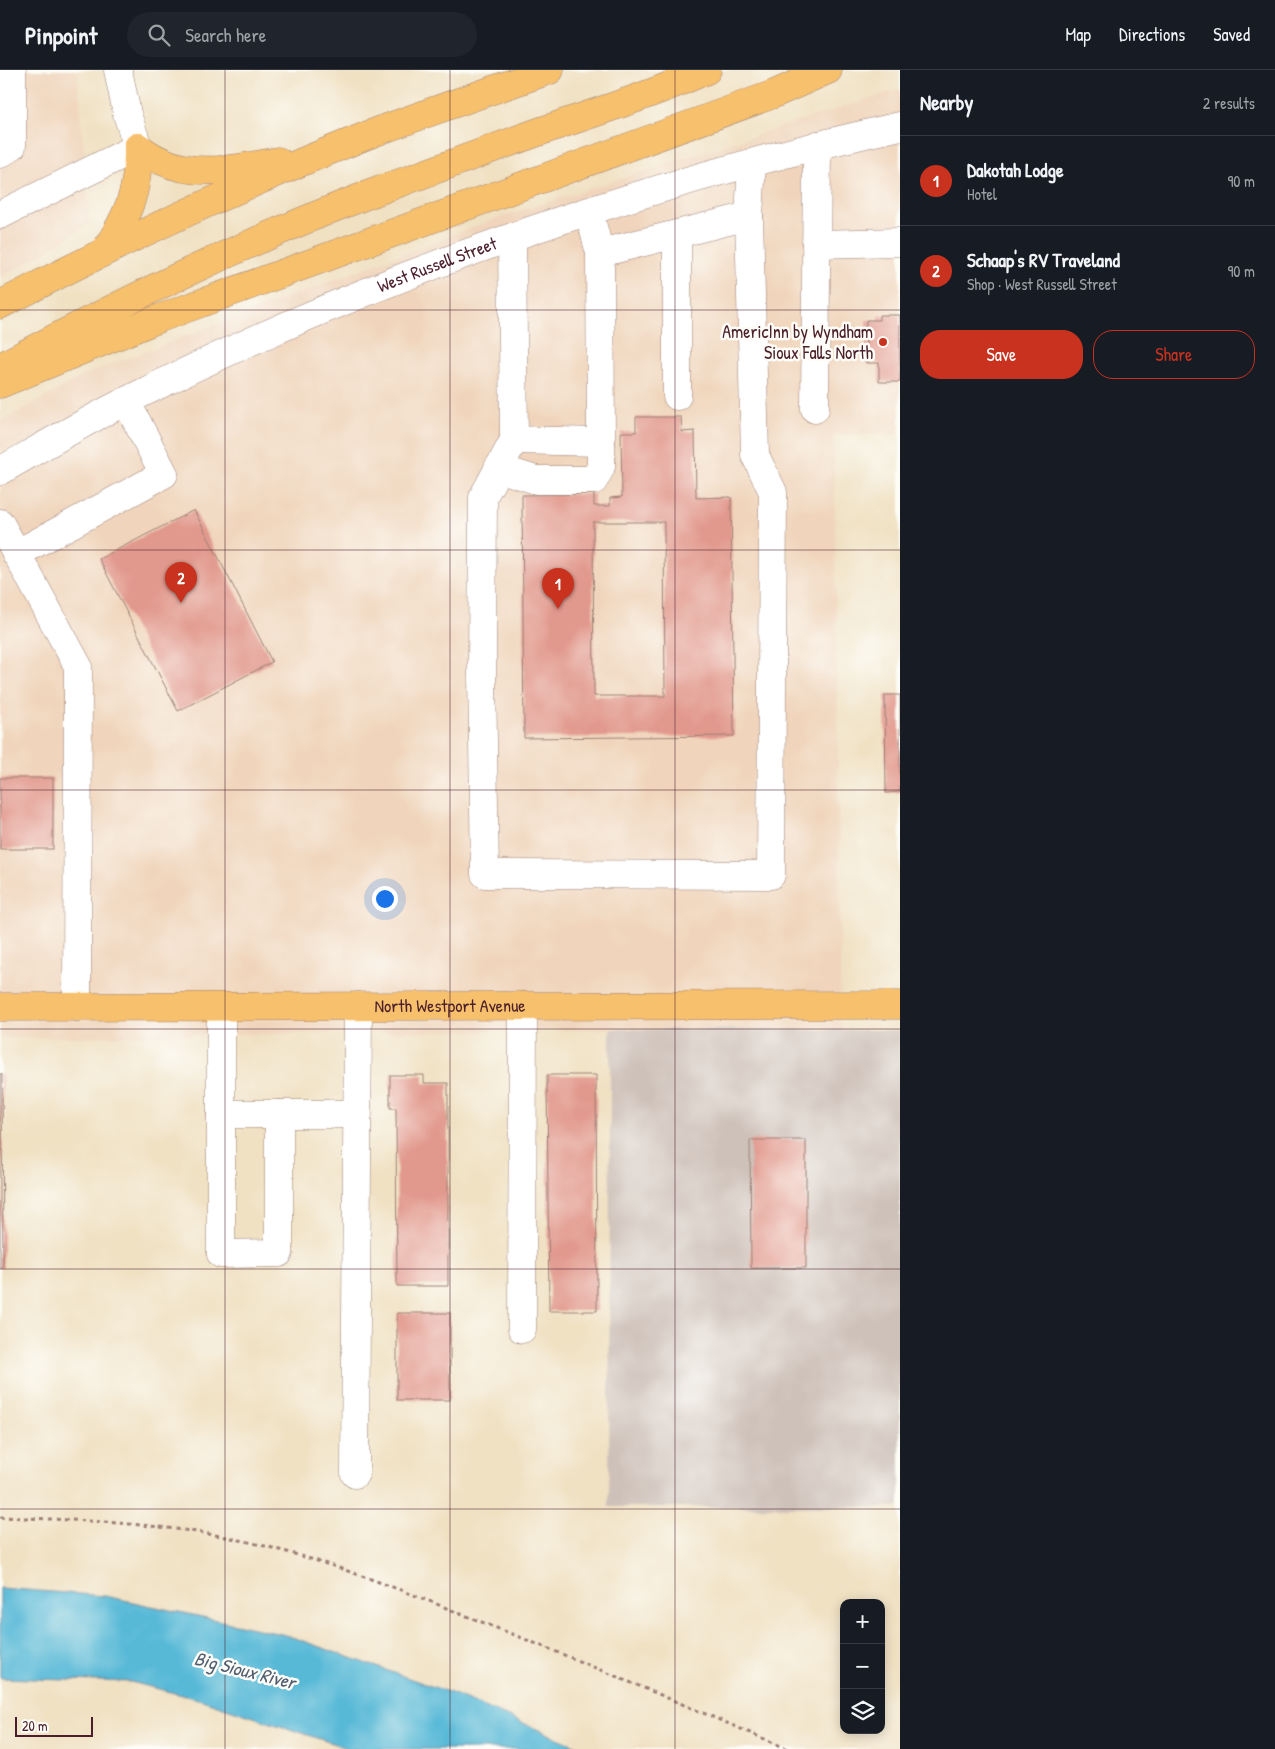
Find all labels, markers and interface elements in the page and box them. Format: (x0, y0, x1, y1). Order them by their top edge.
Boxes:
search box (127, 12, 477, 57)
text: Pinpoint (25, 19, 97, 51)
icon: search (145, 21, 173, 49)
text: Search here (185, 22, 266, 48)
text: Map (1066, 22, 1091, 47)
text: Directions (1119, 22, 1185, 47)
text: Saved (1213, 22, 1250, 47)
text: Nearby (920, 88, 973, 117)
text: 2 results (1203, 92, 1255, 114)
text: Dakotah Lodge (967, 157, 1064, 183)
text: 1 (933, 170, 939, 192)
text: 90 m (1227, 170, 1255, 192)
text: Hotel (967, 183, 997, 205)
street label: West Russell Street (374, 230, 501, 298)
text: Schaap's RV Traveland (967, 247, 1120, 273)
text: 2 (932, 260, 940, 282)
text: 90 m (1227, 260, 1255, 282)
text: Shop · West Russell Street (967, 273, 1117, 295)
place label: AmericInn by Wyndham Sioux Falls North (722, 319, 873, 365)
button: Save (920, 330, 1083, 379)
button: Share (1093, 330, 1255, 379)
marker: AmericInn by Wyndham Sioux Falls North (877, 336, 889, 348)
pin: 2 (165, 562, 197, 603)
pin: 1 (542, 568, 574, 609)
your location (372, 886, 398, 912)
street label: North Westport Avenue (374, 993, 526, 1018)
map controls (840, 1599, 885, 1734)
button: + (840, 1599, 885, 1644)
button: − (840, 1644, 885, 1689)
water label: Big Sioux River (192, 1645, 301, 1696)
button: layers (840, 1689, 885, 1734)
scale bar (15, 1714, 92, 1737)
text: 20 m (22, 1716, 48, 1735)

